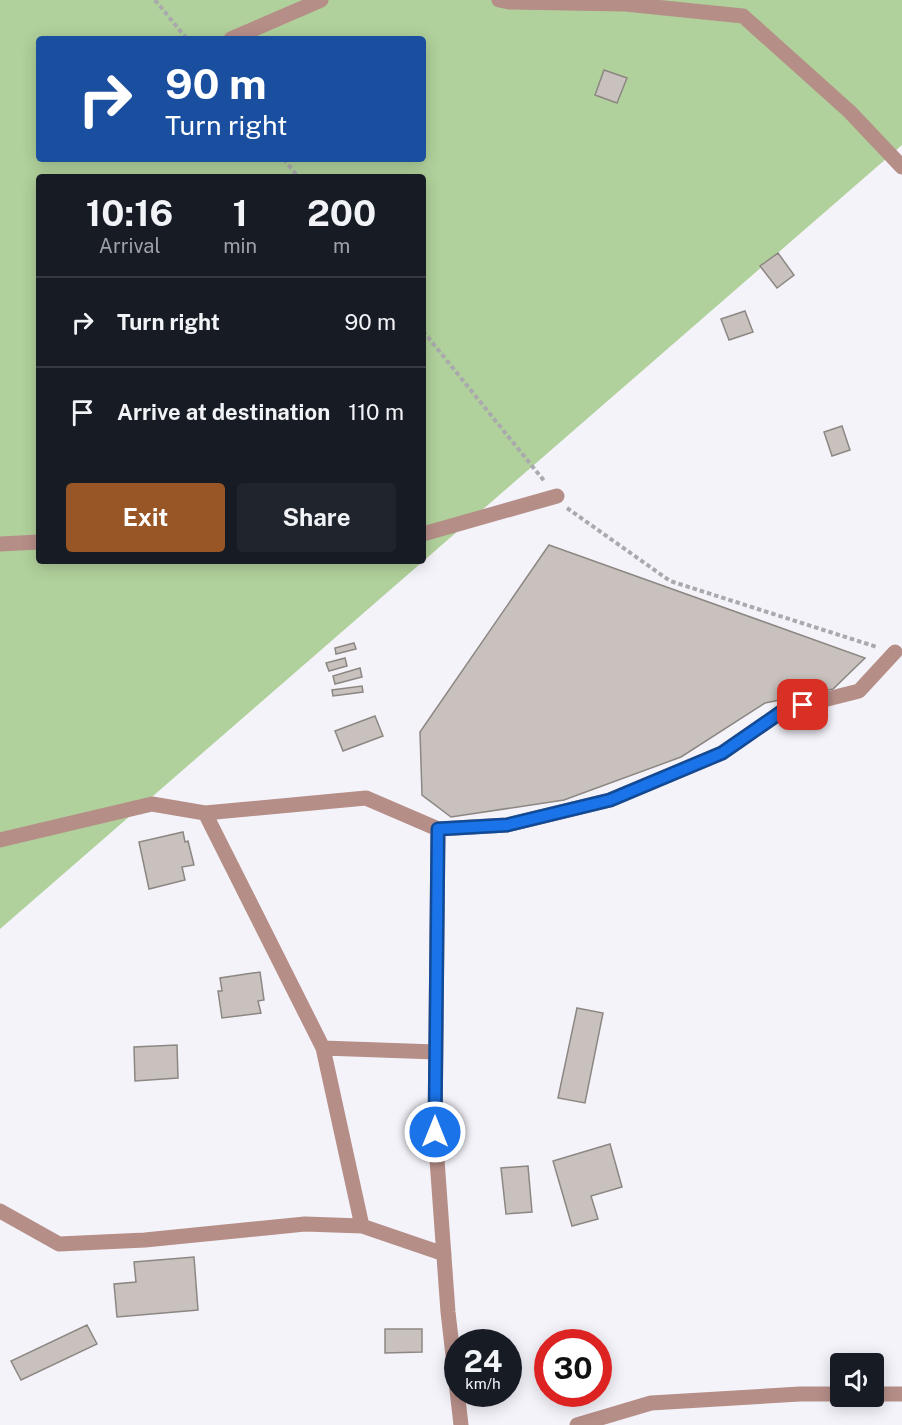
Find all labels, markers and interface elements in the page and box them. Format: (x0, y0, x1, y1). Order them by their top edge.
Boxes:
text: 90 m (165, 59, 267, 108)
icon: right (66, 60, 144, 138)
text: Turn right (165, 109, 288, 141)
text: 10:16 (86, 192, 173, 234)
text: 1 (232, 192, 248, 234)
text: 200 (307, 192, 376, 234)
text: Arrival (99, 234, 160, 258)
text: min (223, 234, 257, 258)
text: m (333, 234, 350, 258)
icon: right (66, 306, 99, 339)
text: Turn right (117, 309, 220, 335)
text: 90 m (345, 309, 396, 335)
icon: arrive (66, 396, 99, 429)
text: Arrive at destination (117, 399, 330, 425)
text: 110 m (348, 399, 404, 425)
button: Exit (66, 483, 225, 552)
button: Share (237, 483, 396, 552)
pin (777, 679, 828, 730)
icon: arrive (786, 688, 819, 721)
position arrow (403, 1100, 467, 1164)
speed limit sign: 30 (534, 1329, 612, 1407)
text: 24 (464, 1343, 502, 1379)
map controls (830, 1353, 884, 1407)
button: sound (830, 1353, 884, 1407)
text: km/h (465, 1375, 501, 1392)

